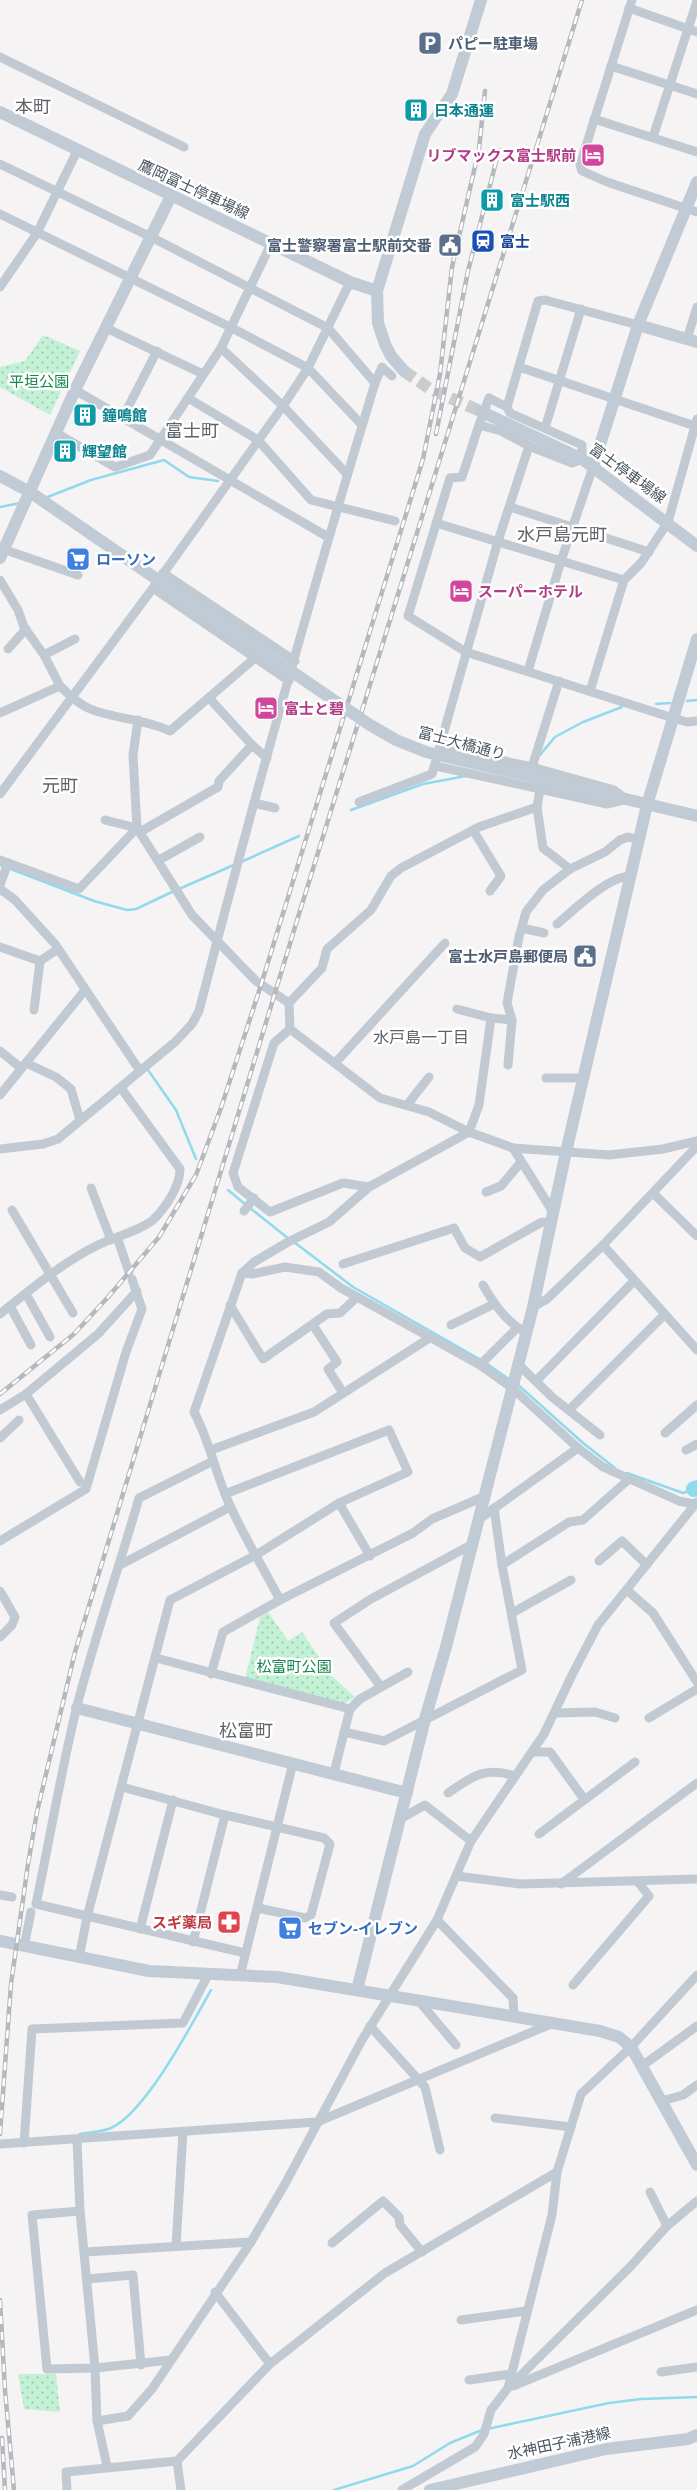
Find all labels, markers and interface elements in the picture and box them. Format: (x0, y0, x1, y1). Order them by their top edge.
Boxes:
parking icon: パピー駐車場 (417, 30, 443, 56)
place label: パピー駐車場 (448, 35, 538, 52)
district label: 本町 (15, 97, 51, 117)
building icon: 日本通運 (403, 97, 429, 123)
place label: 日本通運 (434, 102, 494, 119)
hotel icon: リブマックス富士駅前 (580, 142, 606, 168)
place label: リブマックス富士駅前 (426, 147, 576, 164)
street label: 鷹岡富士停車場線 (136, 156, 252, 222)
building icon: 富士駅西 (479, 187, 505, 213)
place label: 富士駅西 (510, 192, 570, 209)
station icon: 富士 (470, 228, 496, 254)
public building icon: 富士警察署富士駅前交番 (437, 232, 463, 258)
place label: 富士 (500, 233, 530, 250)
place label: 富士警察署富士駅前交番 (267, 237, 432, 254)
park label: 平垣公園 (9, 373, 69, 390)
building icon: 鐘鳴館 (72, 402, 98, 428)
place label: 鐘鳴館 (102, 407, 147, 424)
district label: 富士町 (165, 421, 219, 441)
building icon: 輝望館 (52, 438, 78, 464)
street label: 富士停車場線 (587, 440, 669, 506)
place label: 輝望館 (82, 443, 127, 460)
district label: 水戸島元町 (517, 525, 607, 545)
supermarket icon: ローソン (65, 546, 91, 572)
place label: ローソン (96, 551, 156, 568)
hotel icon: スーパーホテル (448, 578, 474, 604)
place label: スーパーホテル (478, 583, 583, 600)
hotel icon: 富士と碧 (253, 695, 279, 721)
place label: 富士と碧 (284, 700, 344, 717)
street label: 富士大橋通り (416, 723, 508, 763)
district label: 元町 (42, 776, 78, 796)
public building icon: 富士水戸島郵便局 (572, 943, 598, 969)
place label: 富士水戸島郵便局 (448, 948, 568, 965)
district label: 水戸島一丁目 (373, 1029, 469, 1046)
park label: 松富町公園 (256, 1658, 332, 1675)
district label: 松富町 (219, 1721, 273, 1741)
pharmacy icon: スギ薬局 (216, 1909, 242, 1935)
place label: スギ薬局 (152, 1914, 212, 1931)
supermarket icon: セブン-イレブン (277, 1915, 303, 1941)
place label: セブン-イレブン (308, 1920, 418, 1937)
street label: 水神田子浦港線 (506, 2424, 612, 2462)

